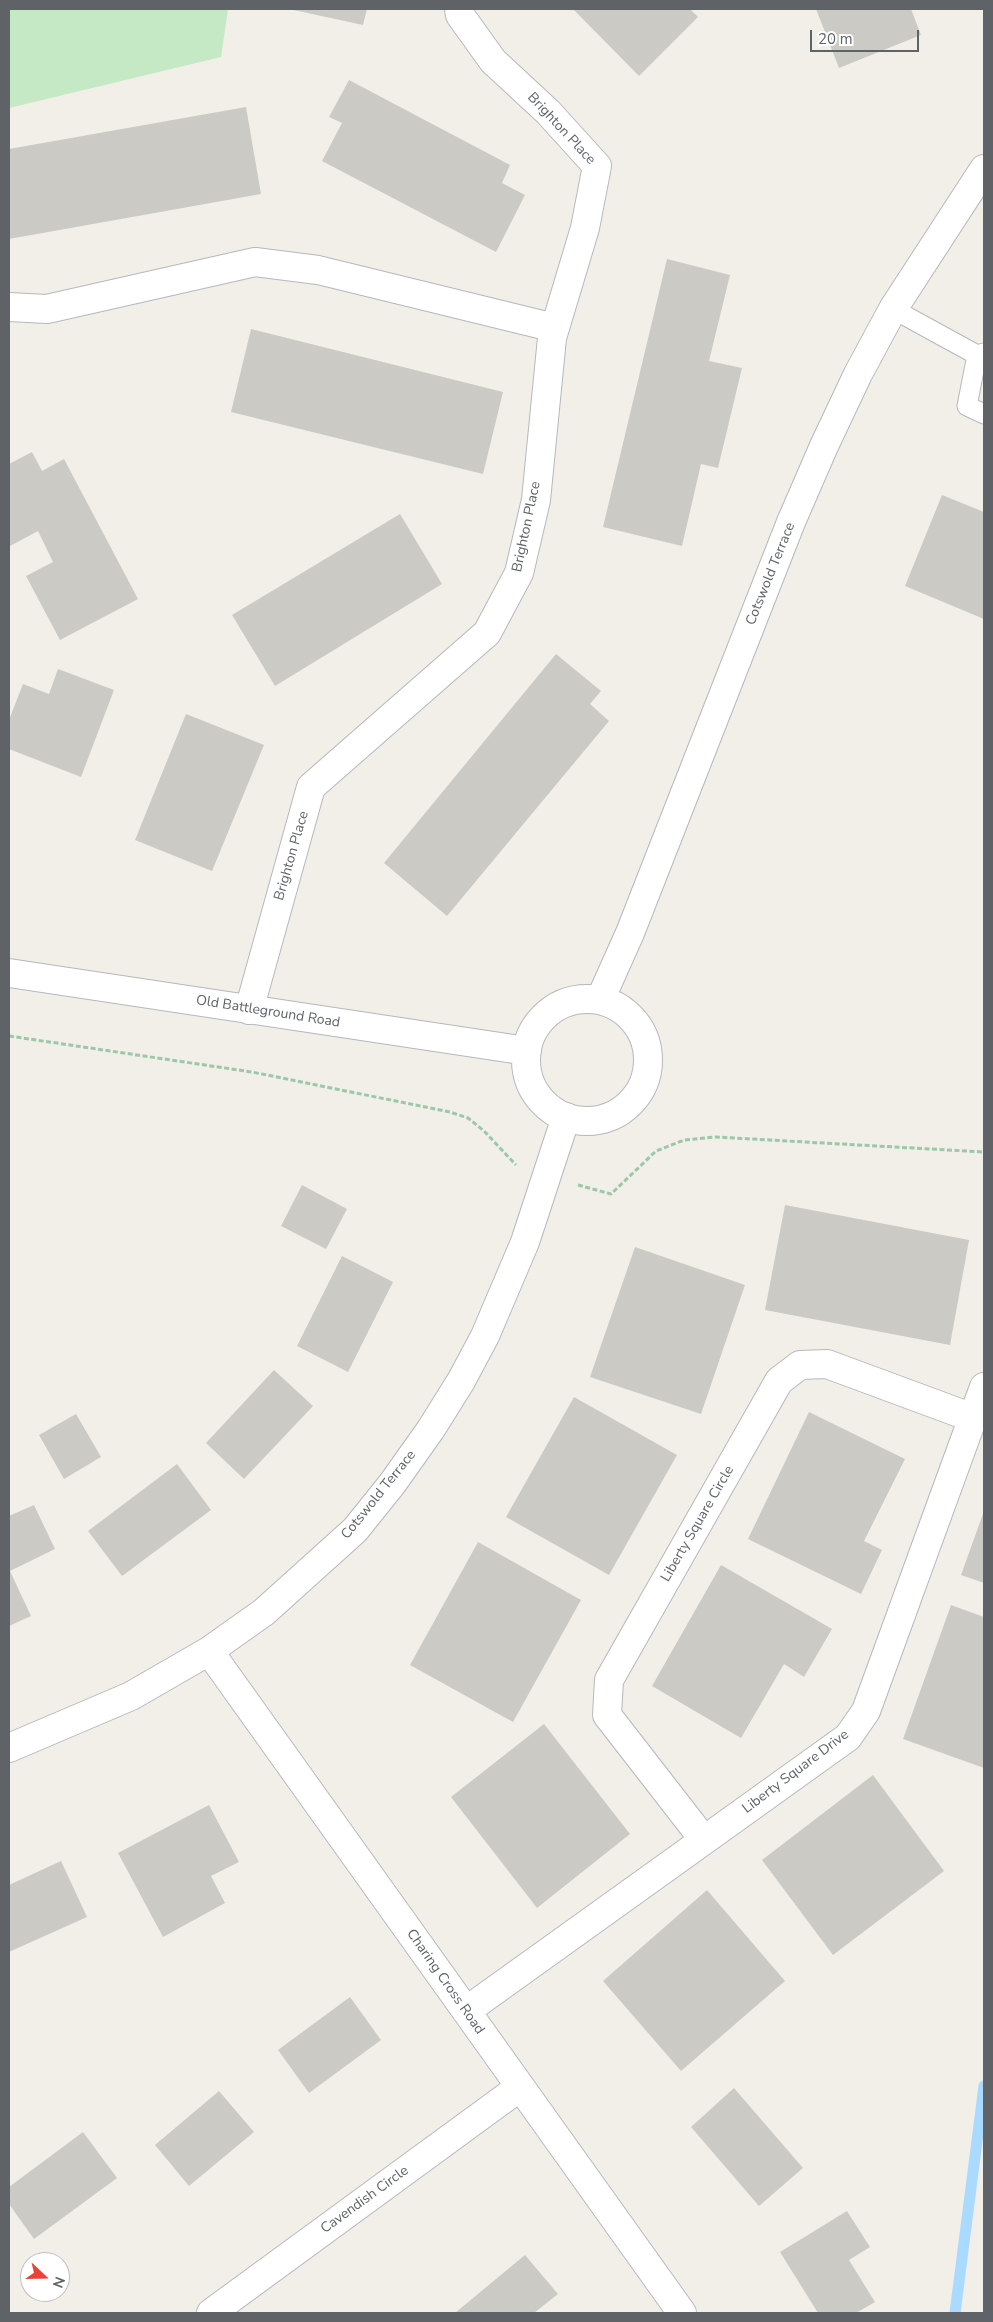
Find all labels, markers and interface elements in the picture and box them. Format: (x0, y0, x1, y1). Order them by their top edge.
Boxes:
scale bar (813, 20, 922, 52)
text: 20 m (818, 29, 853, 49)
street label: Brighton Place (523, 90, 599, 168)
street label: Brighton Place (509, 480, 545, 574)
street label: Cotswold Terrace (743, 520, 799, 628)
street label: Brighton Place (271, 809, 313, 903)
street label: Old Battleground Road (195, 992, 341, 1032)
street label: Cotswold Terrace (338, 1447, 420, 1543)
street label: Liberty Square Circle (658, 1463, 738, 1585)
street label: Liberty Square Drive (739, 1727, 853, 1817)
street label: Charing Cross Road (402, 1926, 488, 2038)
street label: Cavendish Circle (318, 2163, 412, 2237)
north arrow (20, 2252, 70, 2302)
text: N (48, 2274, 69, 2290)

